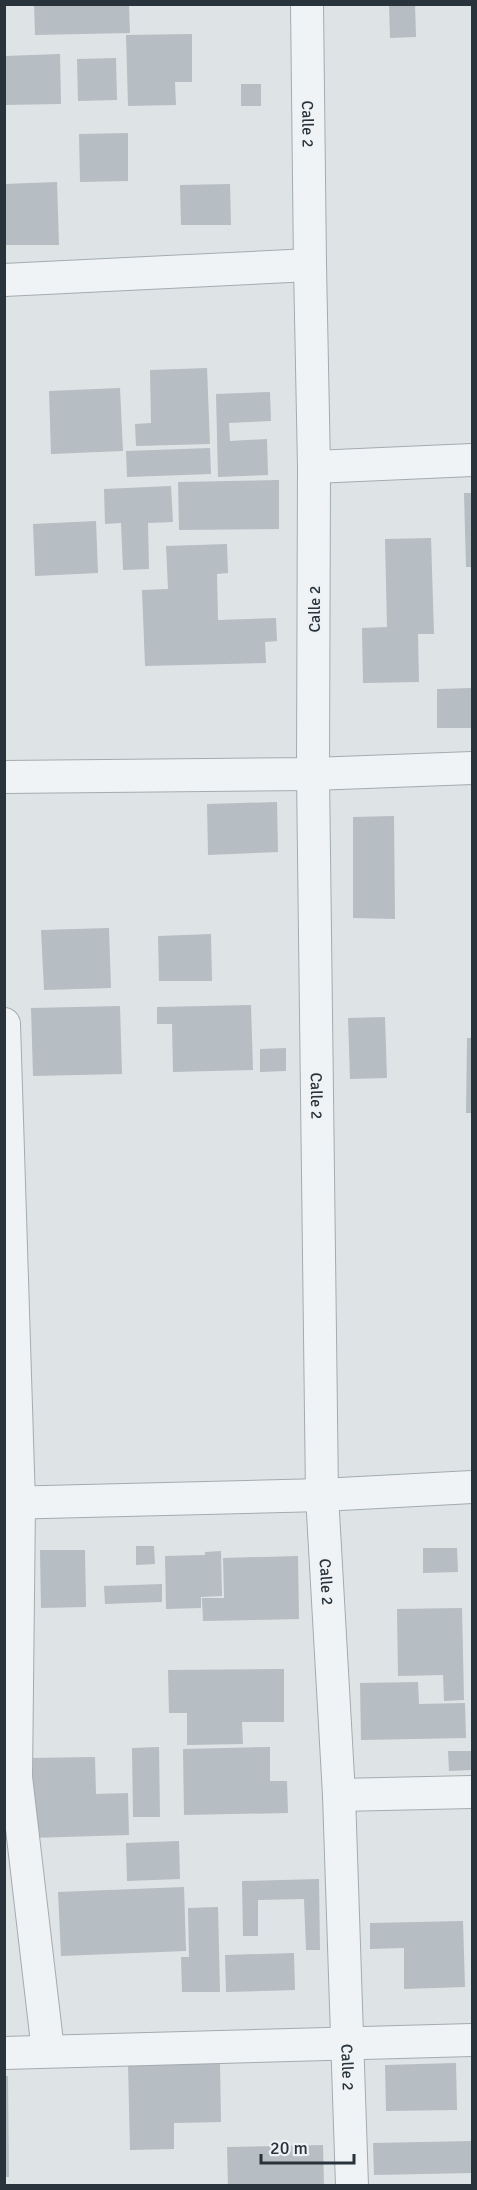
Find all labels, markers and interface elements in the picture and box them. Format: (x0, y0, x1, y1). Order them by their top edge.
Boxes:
street label: Calle 2 (297, 100, 318, 148)
street label: Calle 2 (305, 586, 325, 632)
street label: Calle 2 (306, 1072, 326, 1120)
street label: Calle 2 (315, 1558, 337, 1606)
street label: Calle 2 (336, 2043, 358, 2091)
scale bar (261, 2127, 354, 2165)
text: 20 m (270, 2137, 308, 2159)

